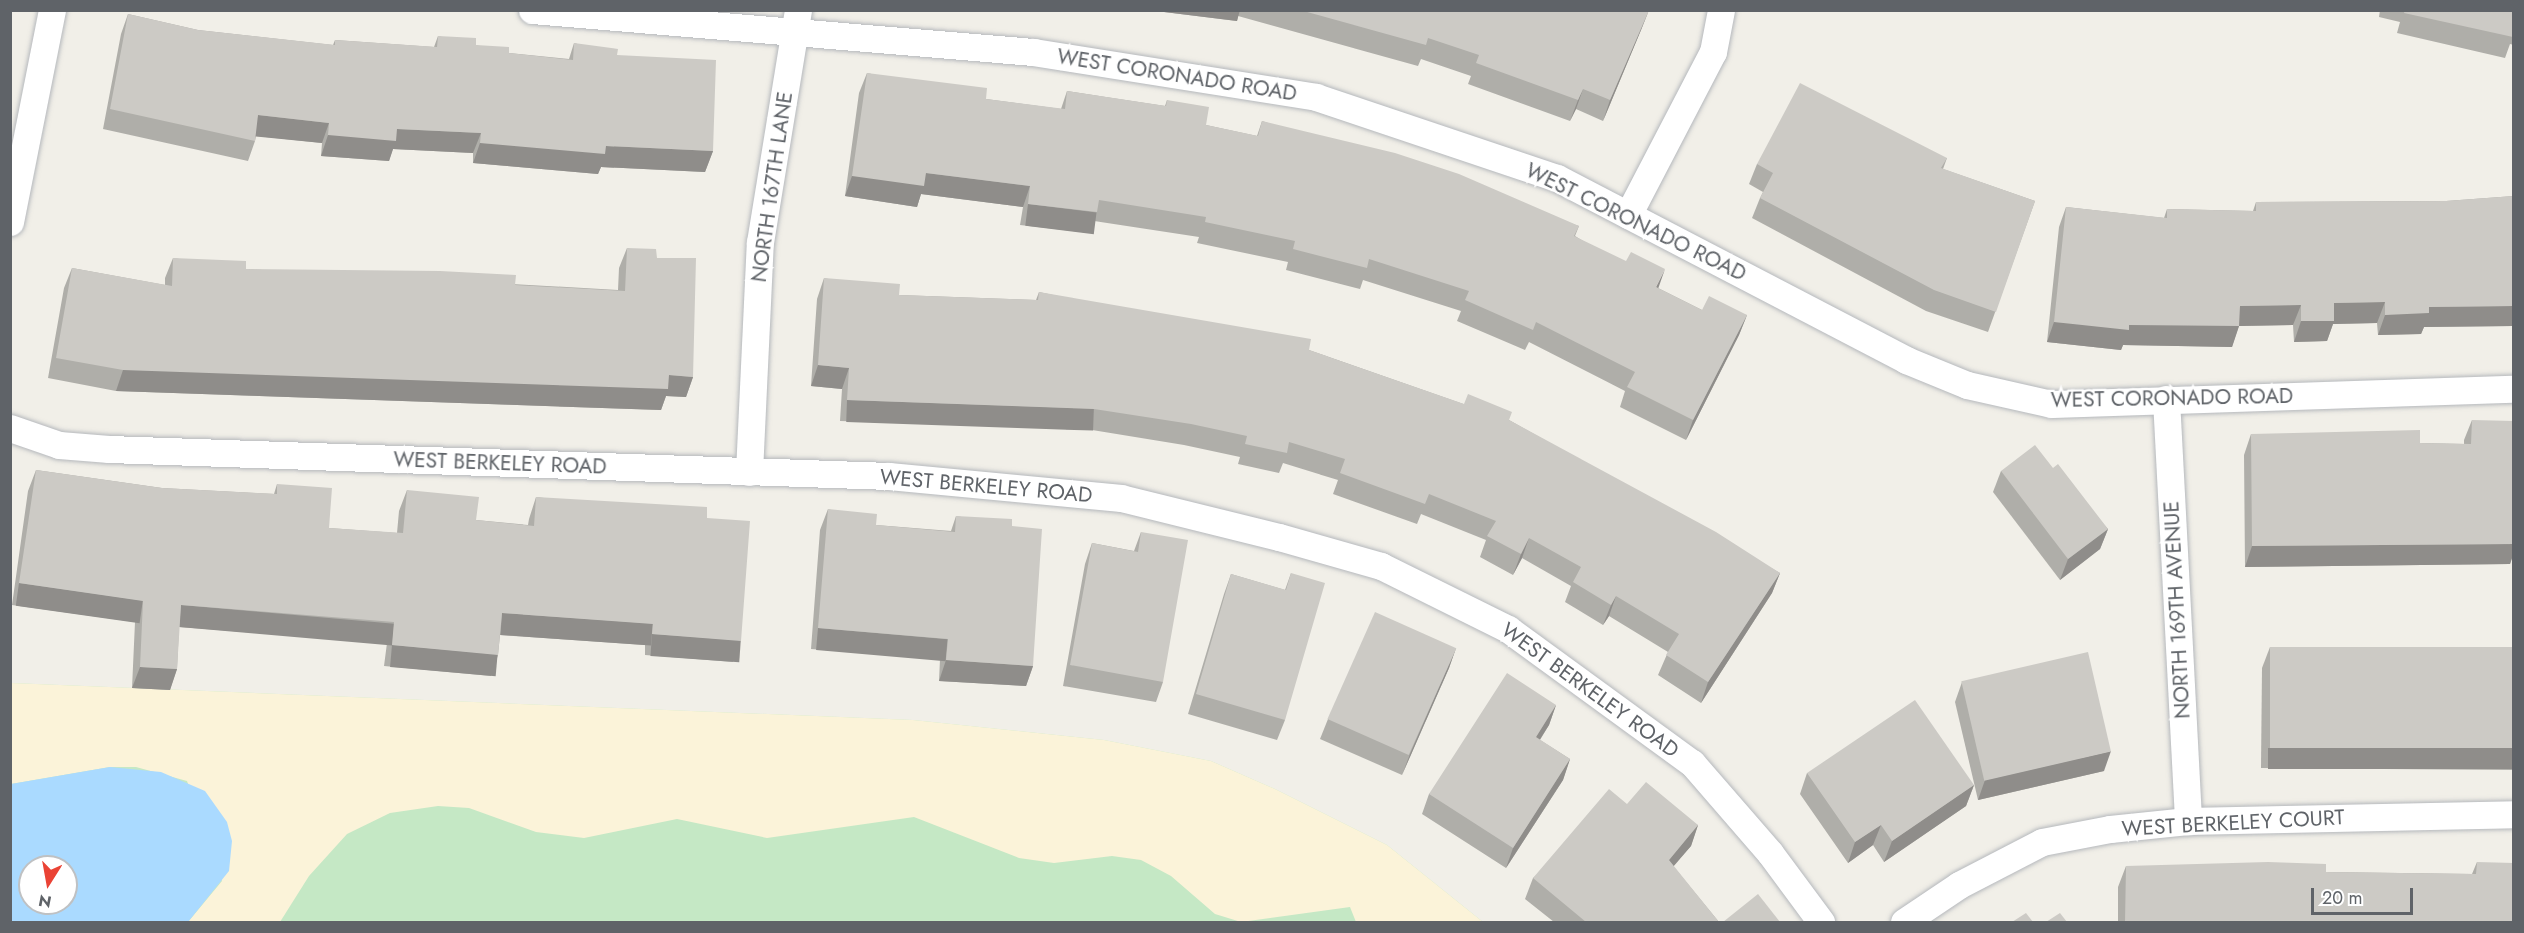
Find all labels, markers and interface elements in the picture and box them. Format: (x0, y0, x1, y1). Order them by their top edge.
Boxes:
street label: WEST CORONADO ROAD (1055, 44, 1299, 106)
street label: NORTH 167TH LANE (746, 90, 798, 284)
street label: WEST CORONADO ROAD (1522, 158, 1750, 286)
street label: WEST CORONADO ROAD (2051, 383, 2293, 413)
street label: WEST BERKELEY ROAD (393, 447, 607, 479)
street label: WEST BERKELEY ROAD (879, 464, 1093, 508)
street label: NORTH 169TH AVENUE (2159, 501, 2195, 719)
street label: WEST BERKELEY ROAD (1496, 617, 1684, 763)
street label: WEST BERKELEY COURT (2121, 805, 2345, 841)
north arrow (18, 855, 78, 915)
scale bar (2314, 876, 2416, 914)
text: 20 m (2322, 885, 2362, 911)
text: N (36, 889, 53, 914)

